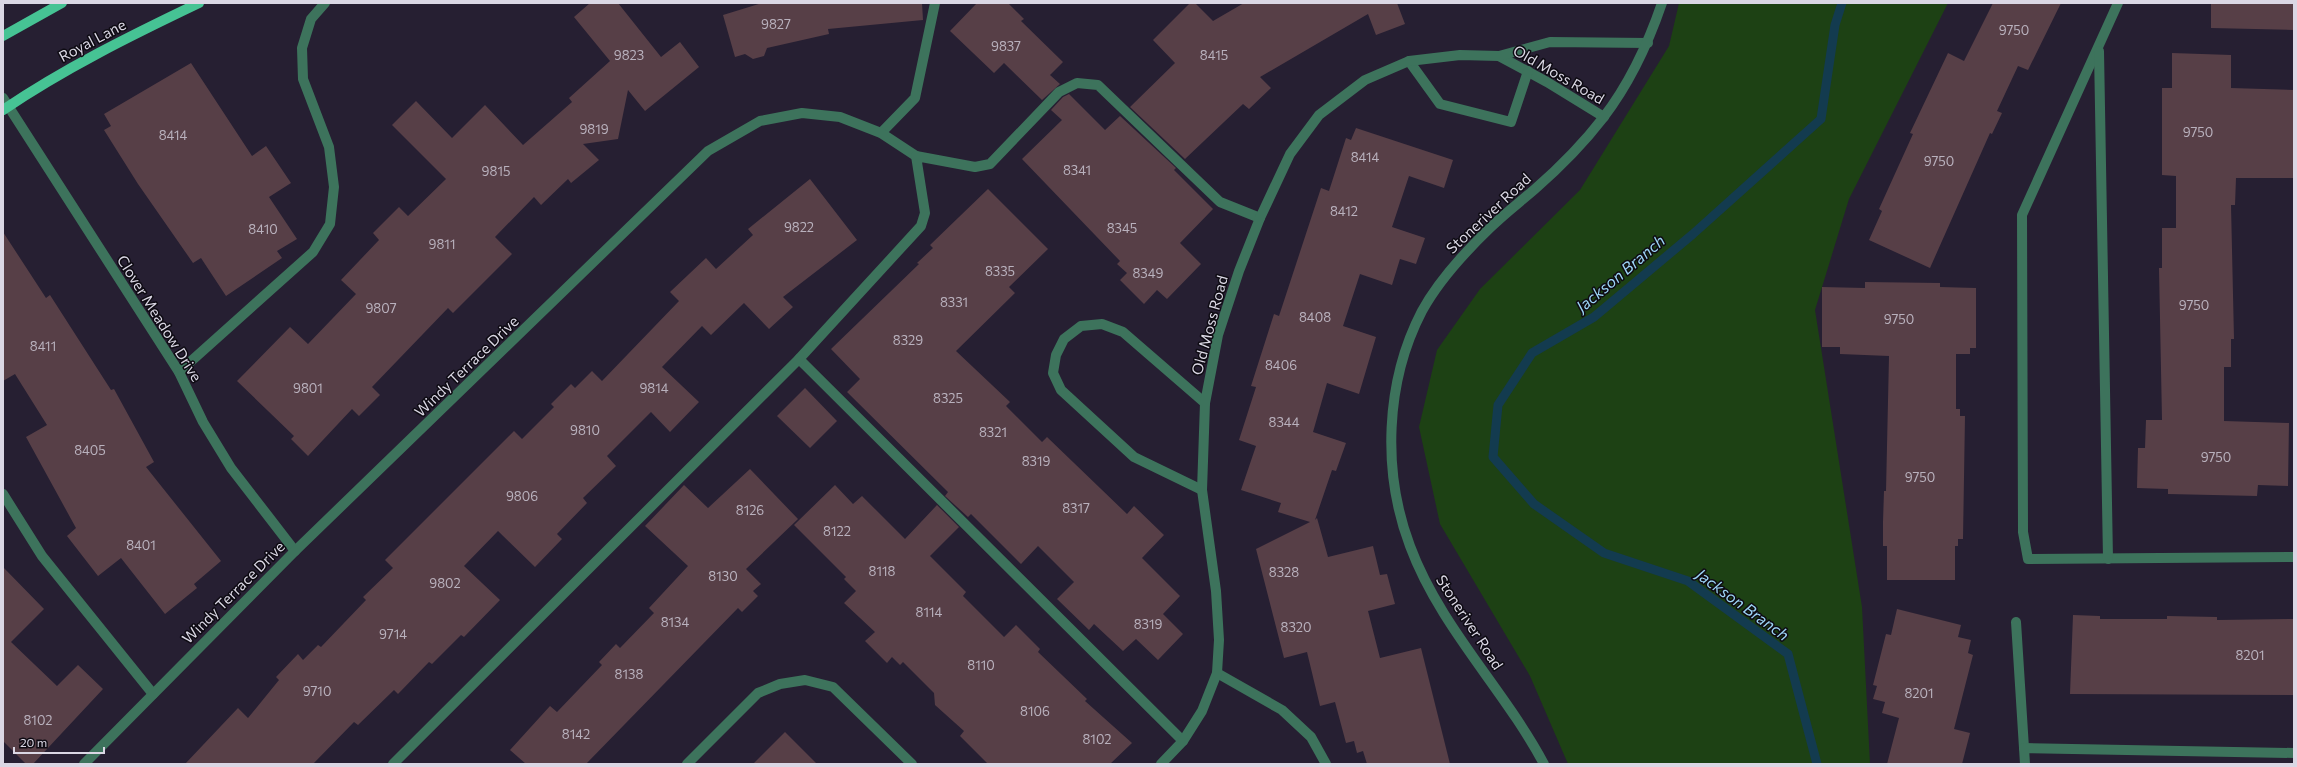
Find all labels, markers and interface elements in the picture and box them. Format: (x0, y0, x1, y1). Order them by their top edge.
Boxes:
street label: Royal Lane (55, 15, 129, 65)
house number: 9827 (761, 16, 791, 32)
house number: 9750 (1999, 22, 2029, 38)
house number: 9837 (991, 38, 1021, 54)
street label: Old Moss Road (1510, 41, 1608, 107)
house number: 9823 (614, 47, 644, 63)
house number: 8415 (1200, 47, 1228, 63)
house number: 9819 (579, 121, 609, 137)
house number: 9750 (2183, 124, 2213, 140)
house number: 8414 (159, 127, 188, 143)
house number: 8414 (1351, 149, 1380, 165)
house number: 9750 (1924, 153, 1954, 169)
house number: 8341 (1063, 162, 1091, 178)
house number: 9815 (482, 163, 510, 179)
street label: Stoneriver Road (1442, 169, 1534, 257)
house number: 8412 (1330, 203, 1358, 219)
house number: 9822 (784, 219, 814, 235)
house number: 8345 (1107, 220, 1137, 236)
house number: 8410 (248, 221, 278, 237)
water label: Jackson Branch (1570, 230, 1668, 317)
house number: 9811 (429, 236, 455, 252)
street label: Clover Meadow Drive (114, 252, 206, 385)
house number: 8335 (985, 263, 1015, 279)
house number: 8349 (1133, 265, 1164, 281)
street label: Old Moss Road (1187, 273, 1231, 377)
house number: 8331 (940, 294, 968, 310)
house number: 9750 (2179, 297, 2209, 313)
house number: 9807 (365, 300, 397, 316)
house number: 8408 (1299, 309, 1331, 325)
house number: 9750 (1884, 311, 1914, 327)
street label: Windy Terrace Drive (410, 312, 522, 420)
house number: 8329 (893, 332, 923, 348)
house number: 8411 (30, 338, 56, 354)
house number: 8406 (1265, 357, 1297, 373)
house number: 9801 (293, 380, 323, 396)
house number: 9814 (639, 380, 669, 396)
house number: 8325 (933, 390, 963, 406)
house number: 8344 (1269, 414, 1300, 430)
house number: 9810 (570, 422, 600, 438)
house number: 8321 (979, 424, 1007, 440)
house number: 8405 (74, 442, 106, 458)
house number: 9750 (2201, 449, 2231, 465)
house number: 8319 (1022, 453, 1050, 469)
house number: 9750 (1905, 469, 1935, 485)
house number: 9806 (506, 488, 538, 504)
house number: 8317 (1062, 500, 1090, 516)
house number: 8126 (736, 502, 764, 518)
house number: 8122 (823, 523, 851, 539)
house number: 8401 (126, 537, 156, 553)
street label: Windy Terrace Drive (178, 537, 288, 647)
house number: 8118 (869, 563, 896, 579)
water label: Jackson Branch (1691, 563, 1793, 644)
house number: 8328 (1269, 564, 1299, 580)
house number: 8130 (708, 568, 738, 584)
street label: Stoneriver Road (1433, 571, 1507, 673)
house number: 9802 (429, 575, 461, 591)
house number: 8114 (916, 604, 943, 620)
house number: 8134 (661, 614, 690, 630)
house number: 8319 (1134, 616, 1162, 632)
house number: 8320 (1281, 619, 1311, 635)
house number: 9714 (379, 626, 407, 642)
house number: 8201 (2235, 647, 2265, 663)
house number: 8110 (967, 657, 995, 673)
house number: 8138 (615, 666, 643, 682)
house number: 9710 (303, 683, 331, 699)
house number: 8201 (1904, 685, 1934, 701)
house number: 8106 (1020, 703, 1050, 719)
house number: 8102 (23, 712, 53, 728)
house number: 8142 (562, 726, 590, 742)
scale bar (14, 729, 104, 755)
house number: 8102 (1082, 731, 1112, 747)
text: 20 m (20, 735, 47, 749)

